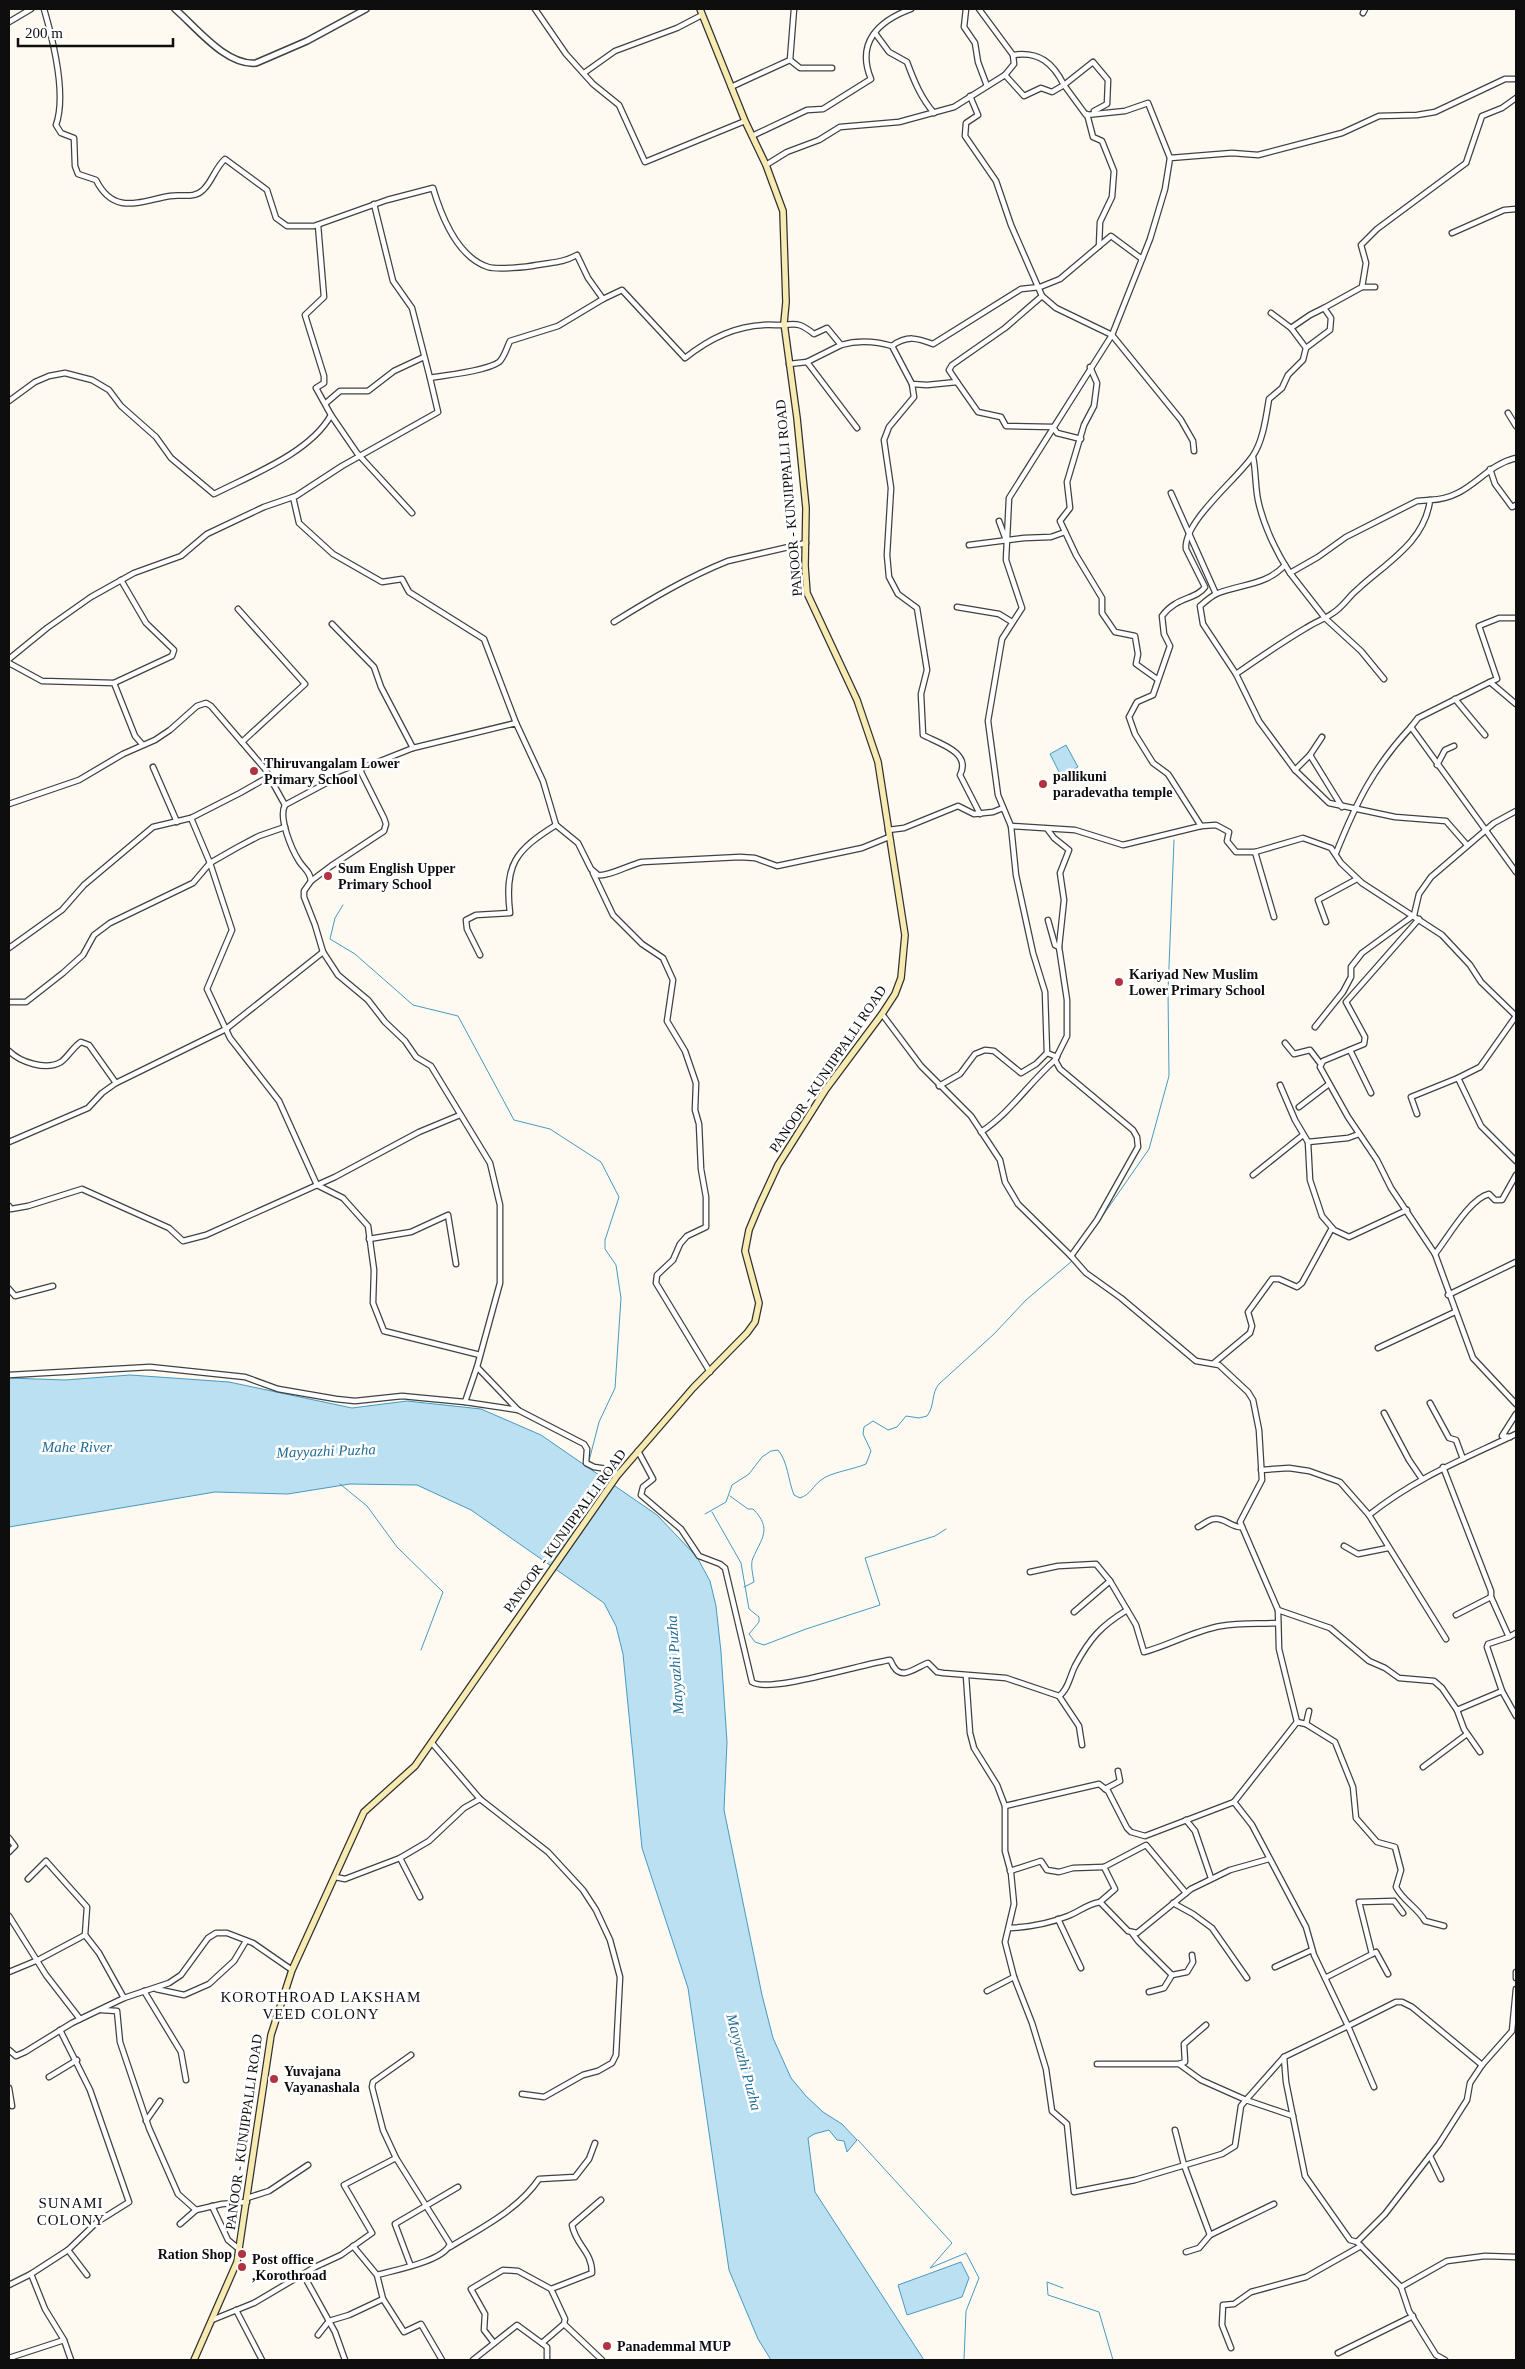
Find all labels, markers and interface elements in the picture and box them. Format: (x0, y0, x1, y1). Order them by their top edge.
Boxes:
scale bar (18, 15, 172, 47)
text: 200 m (25, 25, 63, 41)
street label: PANOOR - KUNJIPPALLI ROAD (773, 399, 805, 597)
place label: Thiruvangalam Lower Primary School (264, 756, 400, 787)
marker: Thiruvangalam Lower Primary School (248, 765, 260, 777)
place label: pallikuni paradevatha temple (1053, 769, 1172, 800)
marker: pallikuni paradevatha temple (1037, 778, 1049, 790)
place label: Sum English Upper Primary School (338, 861, 455, 892)
marker: Sum English Upper Primary School (322, 870, 334, 882)
place label: Kariyad New Muslim Lower Primary School (1129, 967, 1265, 998)
marker: Kariyad New Muslim Lower Primary School (1113, 976, 1125, 988)
street label: PANOOR - KUNJIPPALLI ROAD (767, 983, 889, 1155)
water label: Mahe River (41, 1439, 112, 1455)
water label: Mayyazhi Puzha (275, 1441, 376, 1461)
street label: PANOOR - KUNJIPPALLI ROAD (501, 1447, 629, 1615)
water label: Mayyazhi Puzha (664, 1615, 687, 1716)
district label: KOROTHROAD LAKSHAM VEED COLONY (221, 1989, 421, 2022)
water label: Mayyazhi Puzha (723, 2011, 765, 2112)
street label: PANOOR - KUNJIPPALLI ROAD (223, 2033, 265, 2231)
place label: Yuvajana Vayanashala (284, 2064, 360, 2095)
marker: Yuvajana Vayanashala (268, 2073, 280, 2085)
district label: SUNAMI COLONY (37, 2195, 105, 2228)
place label: Ration Shop (158, 2247, 232, 2262)
marker: Ration Shop (236, 2248, 248, 2260)
place label: Post office ,Korothroad (252, 2252, 327, 2283)
marker: Post office ,Korothroad (236, 2261, 248, 2273)
place label: Panademmal MUP (617, 2339, 731, 2354)
marker: Panademmal MUP (601, 2340, 613, 2352)

